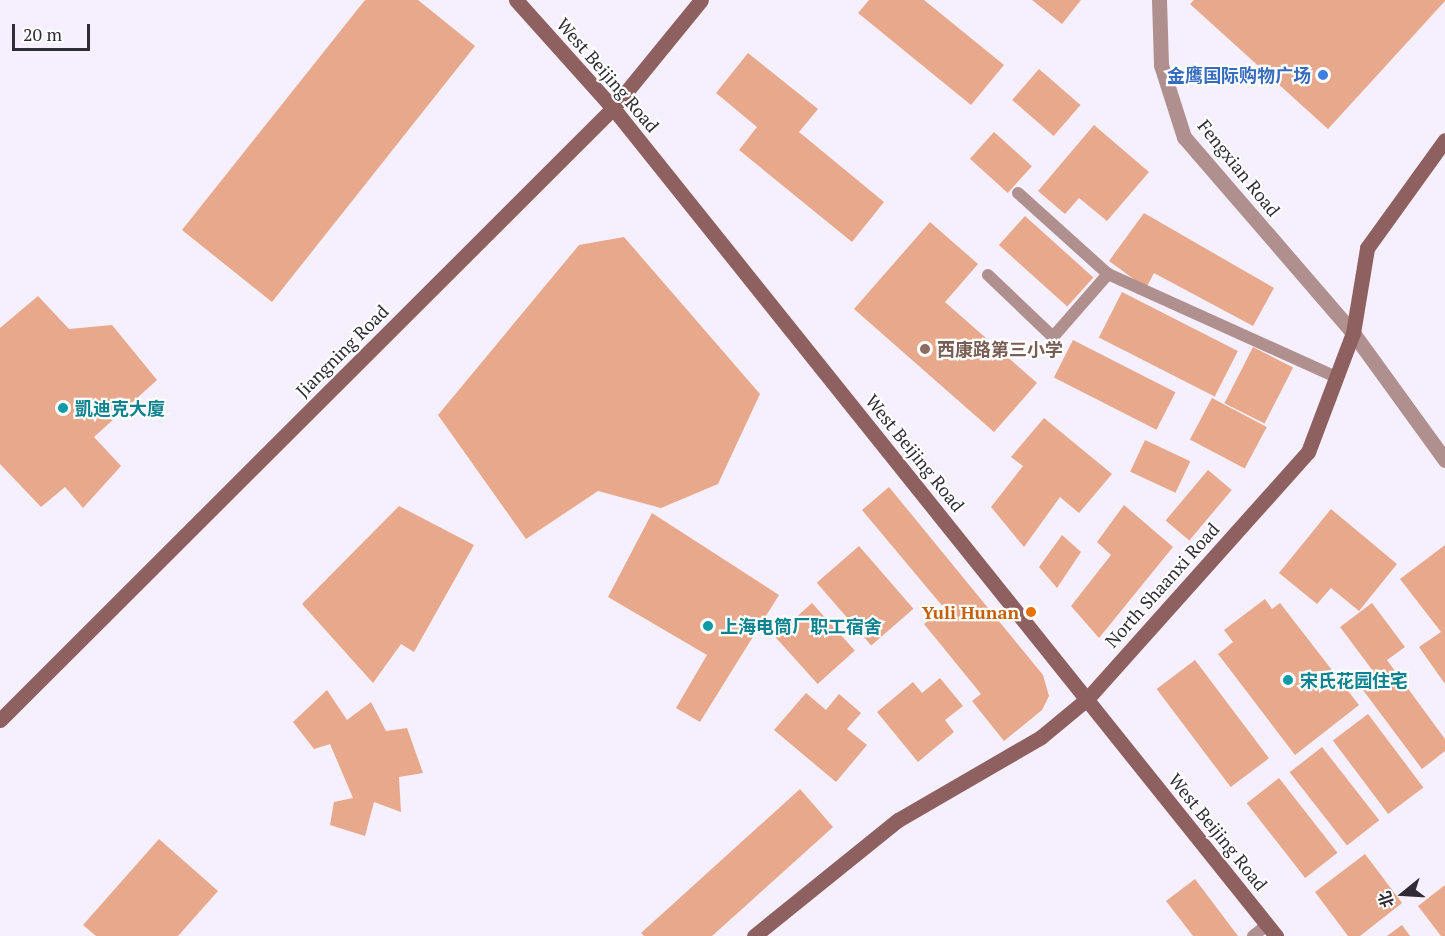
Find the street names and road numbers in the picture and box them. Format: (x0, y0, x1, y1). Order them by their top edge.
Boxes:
street label: West Beijing Road (552, 13, 664, 137)
street label: Fengxian Road (1193, 115, 1285, 221)
street label: Jiangning Road (291, 300, 393, 402)
street label: West Beijing Road (861, 390, 969, 516)
street label: North Shaanxi Road (1100, 518, 1224, 652)
street label: West Beijing Road (1164, 769, 1272, 895)

